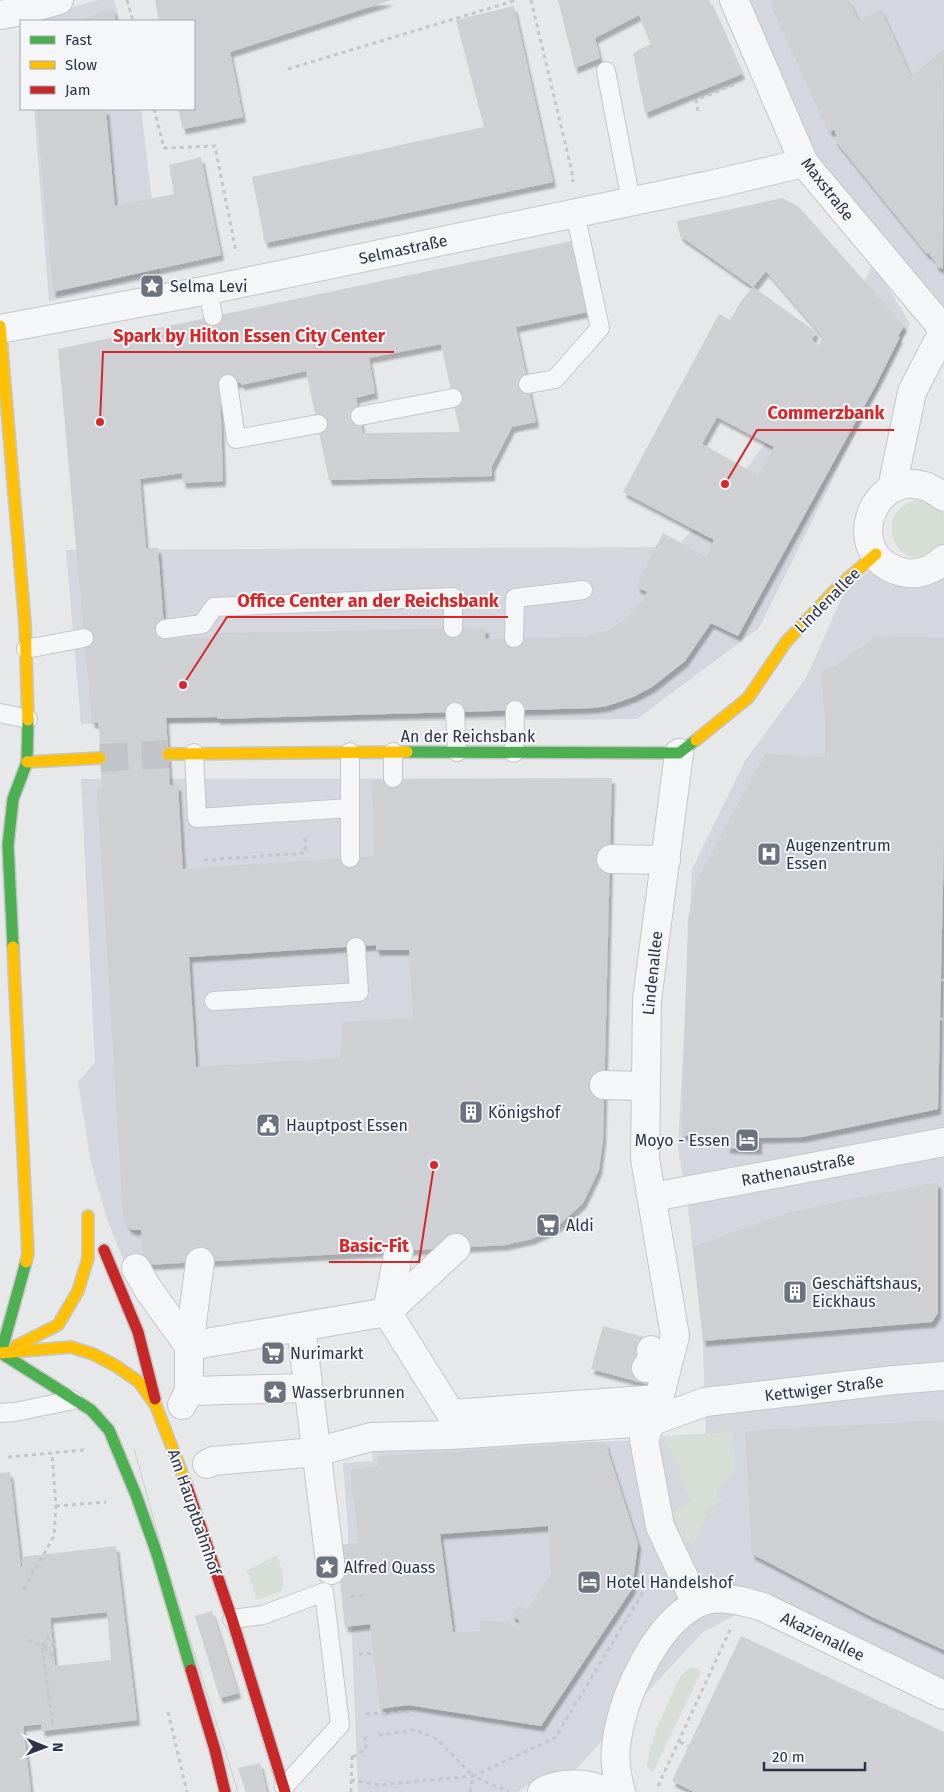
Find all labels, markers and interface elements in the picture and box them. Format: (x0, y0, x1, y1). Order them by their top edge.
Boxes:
legend (20, 20, 195, 110)
text: Fast (65, 31, 92, 49)
text: Slow (65, 56, 97, 74)
text: Jam (65, 81, 91, 99)
street label: Maxstraße (797, 154, 858, 225)
street label: Selmastraße (357, 231, 449, 268)
place icon: Selma Levi (139, 273, 165, 299)
place label: Selma Levi (170, 277, 247, 296)
callout: Spark by Hilton Essen City Center (103, 319, 394, 352)
text: Spark by Hilton Essen City Center (113, 325, 386, 347)
callout: Commerzbank (757, 397, 894, 430)
text: Commerzbank (768, 402, 886, 424)
street label: Lindenallee (791, 564, 864, 637)
callout: Office Center an der Reichsbank (227, 584, 508, 617)
text: Office Center an der Reichsbank (237, 590, 500, 612)
street label: An der Reichsbank (401, 727, 536, 746)
place label: Augenzentrum Essen (786, 836, 891, 873)
hospital icon: Augenzentrum Essen (756, 841, 782, 867)
street label: Lindenallee (639, 930, 666, 1016)
building icon: Königshof (458, 1099, 484, 1125)
place label: Königshof (488, 1103, 562, 1122)
public building icon: Hauptpost Essen (255, 1112, 281, 1138)
place label: Hauptpost Essen (286, 1116, 408, 1135)
hotel icon: Moyo - Essen (734, 1127, 760, 1153)
place label: Moyo - Essen (635, 1131, 730, 1150)
street label: Rathenaustraße (740, 1149, 856, 1190)
supermarket icon: Aldi (535, 1212, 561, 1238)
place label: Aldi (566, 1216, 594, 1235)
callout: Basic-Fit (329, 1229, 419, 1262)
text: Basic-Fit (339, 1235, 410, 1257)
place label: Geschäftshaus, Eickhaus (812, 1274, 921, 1311)
building icon: Geschäftshaus, Eickhaus (782, 1279, 808, 1305)
supermarket icon: Nurimarkt (260, 1340, 286, 1366)
place label: Nurimarkt (290, 1344, 364, 1363)
street label: Kettwiger Straße (764, 1372, 885, 1405)
place icon: Wasserbrunnen (262, 1379, 288, 1405)
place label: Wasserbrunnen (292, 1383, 405, 1402)
street label: Am Hauptbahnhof (164, 1447, 226, 1579)
place icon: Alfred Quass (314, 1554, 340, 1580)
place label: Alfred Quass (344, 1558, 435, 1577)
hotel icon: Hotel Handelshof (576, 1569, 602, 1595)
place label: Hotel Handelshof (606, 1573, 735, 1592)
street label: Akazienallee (778, 1608, 868, 1665)
north arrow (20, 1722, 70, 1772)
scale bar (764, 1740, 865, 1772)
text: N (49, 1742, 66, 1752)
text: 20 m (772, 1748, 805, 1766)

